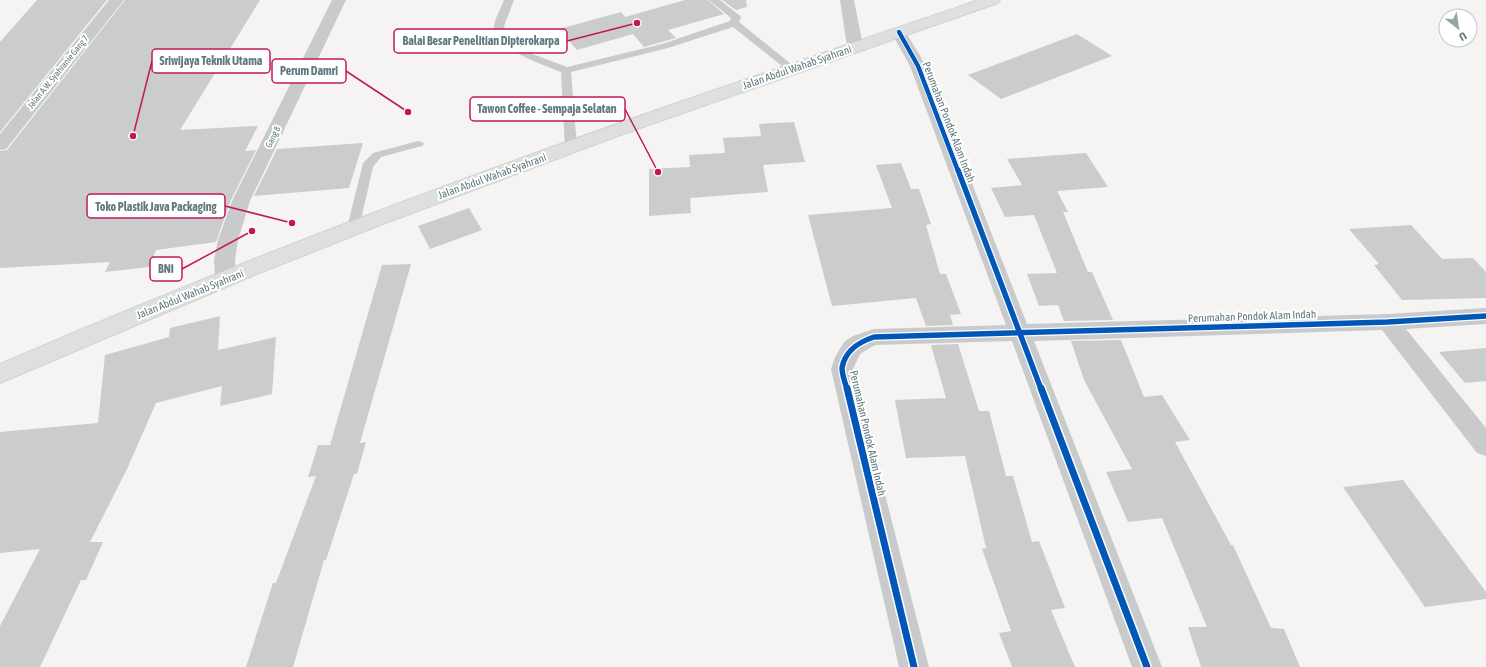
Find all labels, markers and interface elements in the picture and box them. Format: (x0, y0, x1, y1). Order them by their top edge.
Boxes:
north arrow (1438, 8, 1478, 48)
callout: Balai Besar Penelitian Dipterokarpa (394, 29, 567, 53)
text: U (1457, 30, 1469, 43)
street label: Jalan A.W. Syahranie Gang 7 (25, 33, 91, 111)
text: Balai Besar Penelitian Dipterokarpa (402, 34, 560, 48)
street label: Jalan Abdul Wahab Syahrani (741, 43, 853, 91)
callout: Sriwijaya Teknik Utama (152, 49, 270, 73)
text: Sriwijaya Teknik Utama (160, 54, 263, 68)
callout: Perum Damri (272, 59, 346, 83)
street label: Perumahan Pondok Alam Indah (920, 60, 978, 184)
text: Perum Damri (280, 64, 338, 78)
callout: Tawon Coffee - Sempaja Selatan (470, 97, 625, 121)
text: Tawon Coffee - Sempaja Selatan (477, 102, 617, 116)
street label: Gang 8 (264, 125, 282, 149)
street label: Jalan Abdul Wahab Syahrani (436, 151, 548, 201)
callout: Toko Plastik Java Packaging (87, 194, 225, 218)
text: Toko Plastik Java Packaging (95, 200, 218, 214)
callout: BNI (150, 257, 182, 281)
text: BNI (158, 262, 174, 276)
street label: Jalan Abdul Wahab Syahrani (135, 267, 245, 321)
street label: Perumahan Pondok Alam Indah (1188, 308, 1316, 324)
street label: Perumahan Pondok Alam Indah (848, 369, 888, 497)

